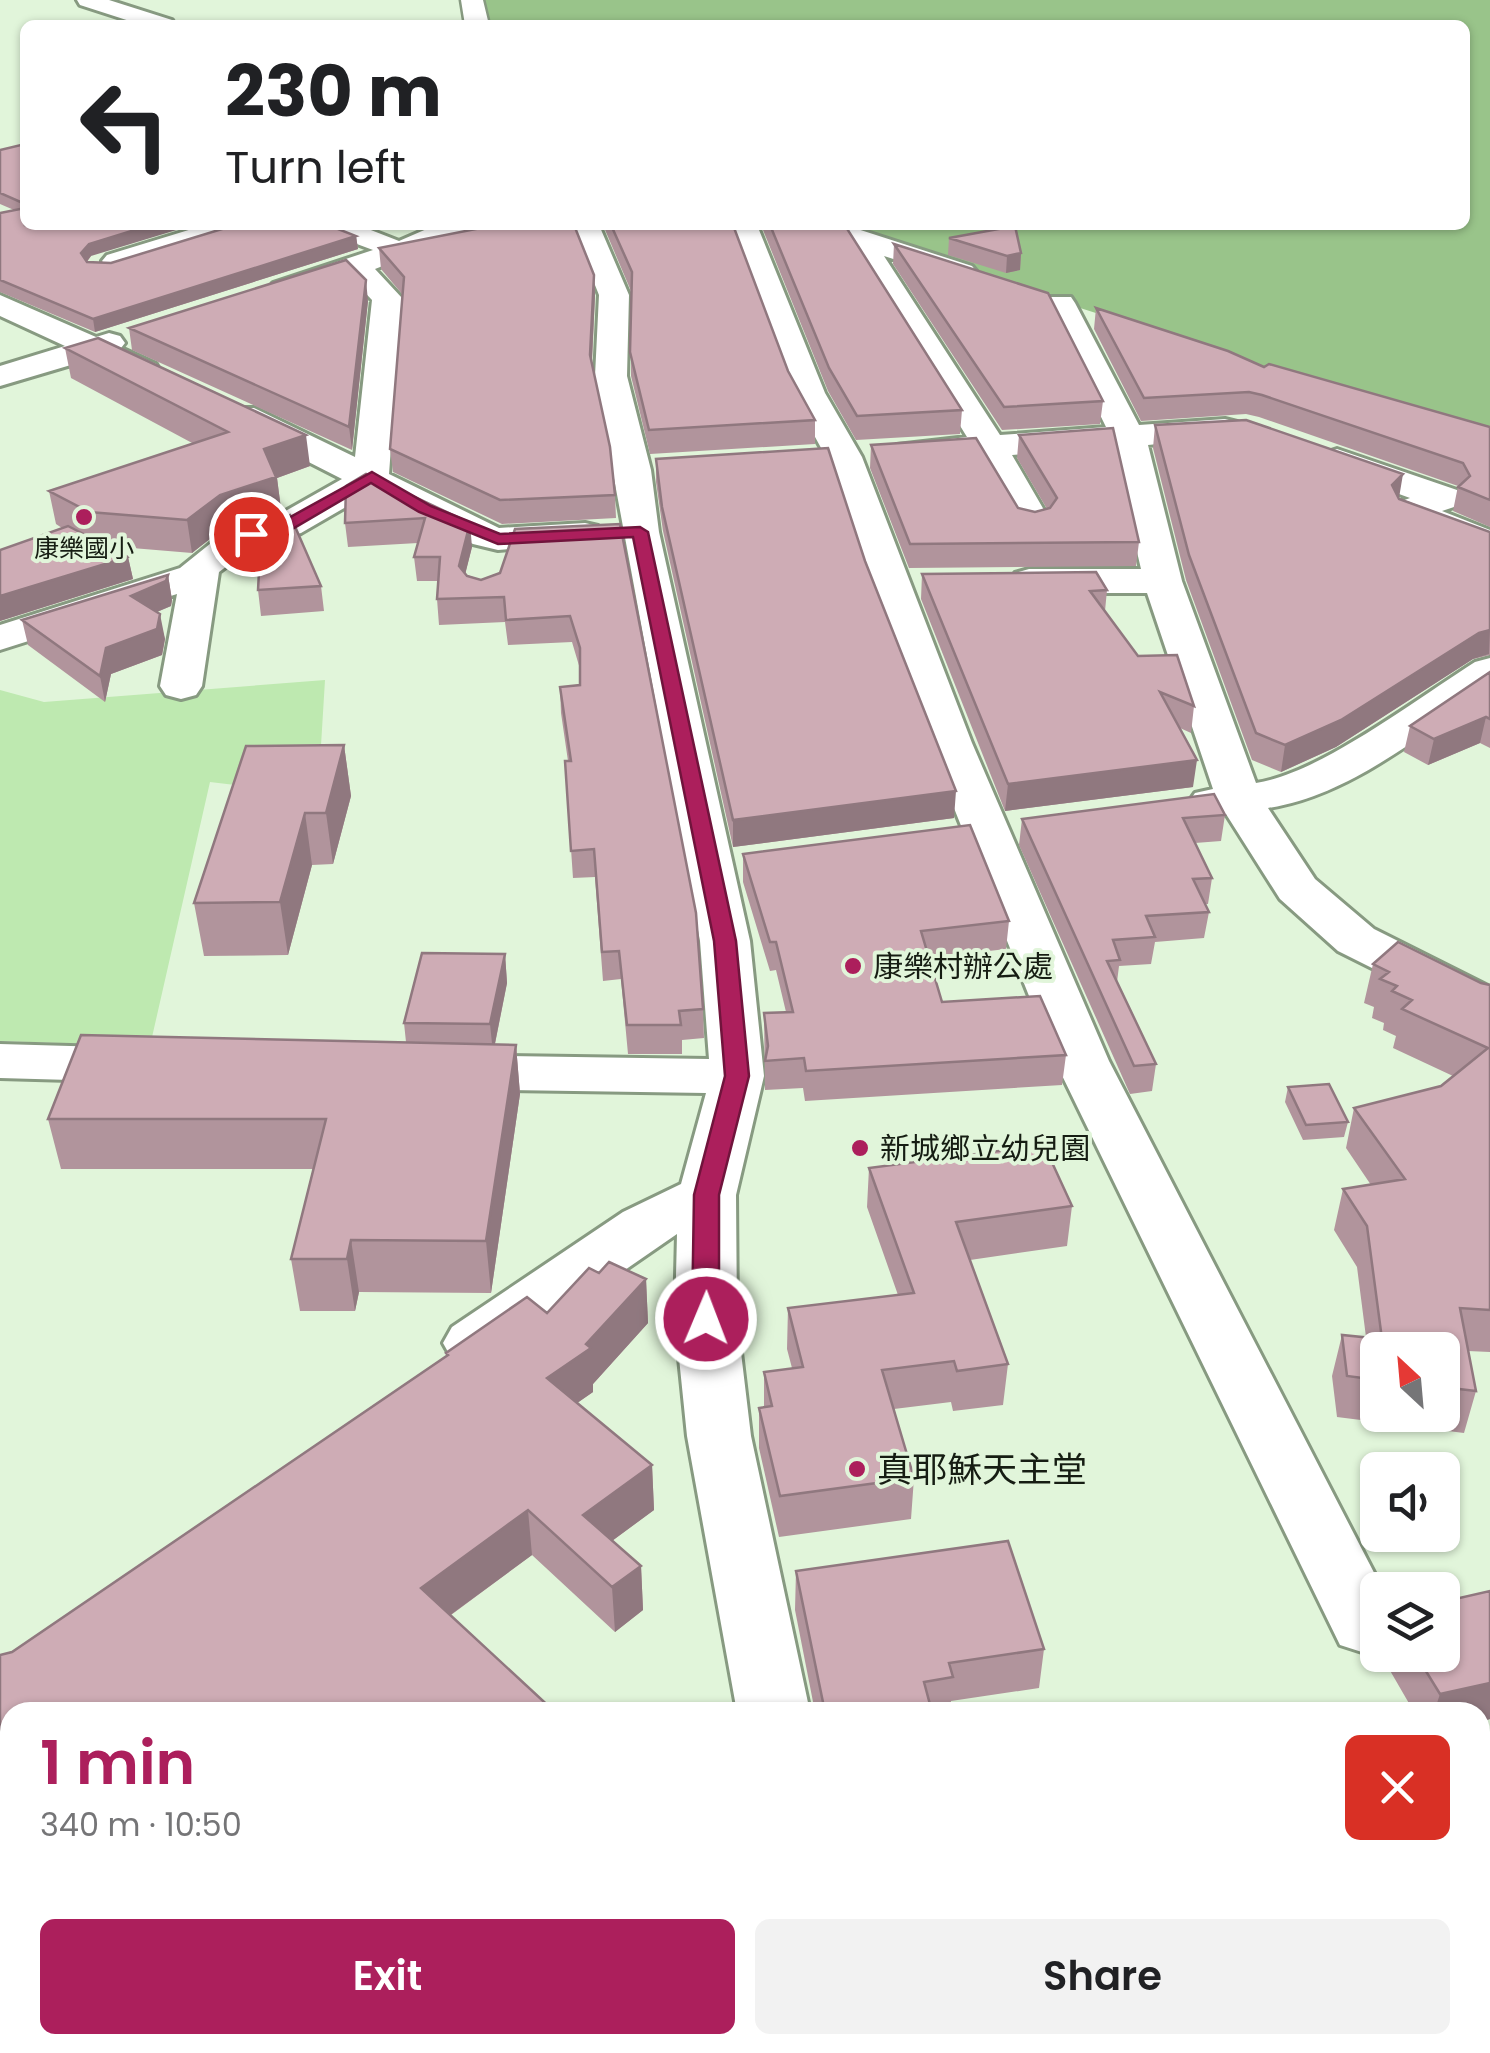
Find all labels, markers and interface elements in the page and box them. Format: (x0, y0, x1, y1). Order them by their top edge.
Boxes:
text: 230 m (225, 42, 442, 141)
icon: left (60, 60, 190, 190)
text: Turn left (225, 136, 406, 199)
pin (209, 492, 294, 577)
marker: 康樂國小 (73, 506, 95, 528)
icon: arrive (224, 507, 279, 562)
place label: 康樂國小 (34, 531, 134, 566)
place label: 康樂村辦公處 (873, 945, 1053, 988)
marker: 康樂村辦公處 (842, 955, 864, 977)
place label: 新城鄉立幼兒園 (880, 1127, 1090, 1170)
marker: 新城鄉立幼兒園 (849, 1137, 871, 1159)
position arrow (654, 1267, 758, 1371)
north arrow (1360, 1332, 1460, 1432)
map controls (1360, 1332, 1460, 1672)
place label: 真耶穌天主堂 (877, 1445, 1087, 1494)
button: sound (1360, 1452, 1460, 1552)
marker: 真耶穌天主堂 (846, 1458, 868, 1480)
button: layers (1360, 1572, 1460, 1672)
text: 1 min (40, 1721, 195, 1805)
button: close (1345, 1735, 1450, 1840)
text: 340 m · 10:50 (40, 1802, 242, 1847)
button: Exit (40, 1919, 735, 2034)
button: Share (755, 1919, 1450, 2034)

